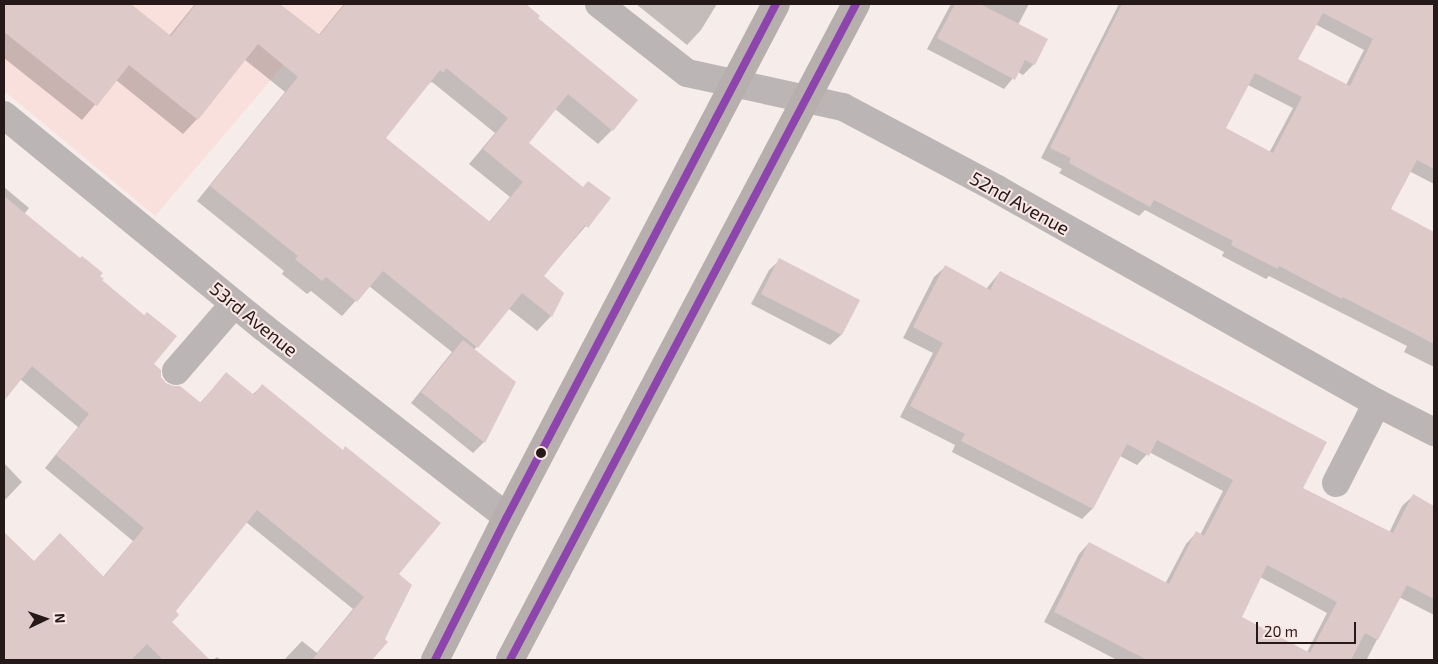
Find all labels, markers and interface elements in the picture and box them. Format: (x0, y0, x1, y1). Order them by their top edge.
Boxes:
street label: 52nd Avenue (966, 166, 1074, 240)
street label: 53rd Avenue (205, 276, 303, 362)
unlabelled marker (536, 448, 546, 458)
north arrow (20, 594, 70, 644)
scale bar (1258, 612, 1358, 644)
text: N (52, 613, 69, 624)
text: 20 m (1264, 622, 1298, 640)

